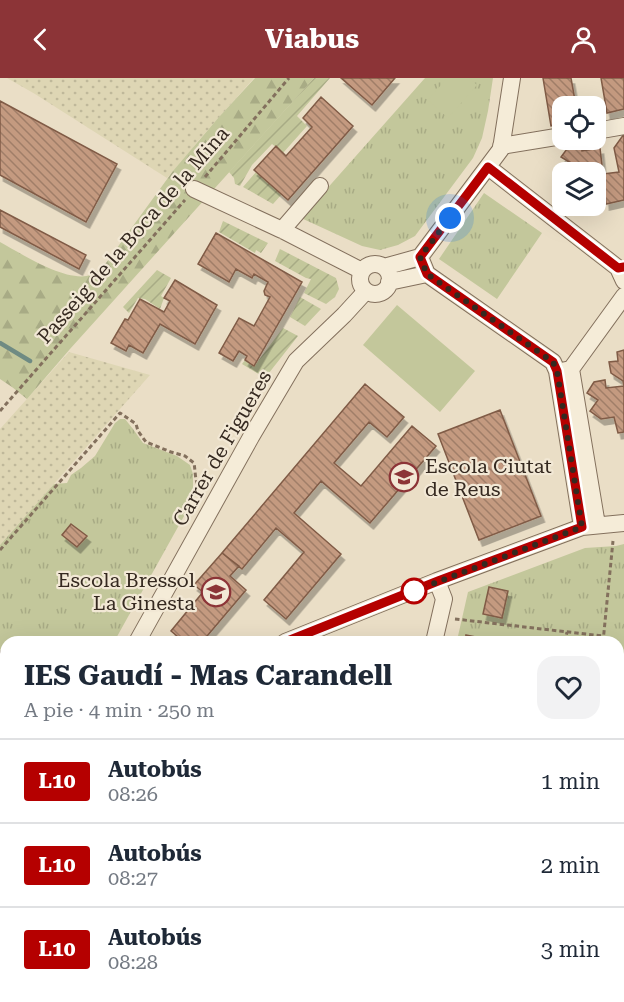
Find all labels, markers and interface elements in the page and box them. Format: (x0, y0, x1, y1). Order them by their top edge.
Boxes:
icon: back (24, 23, 57, 56)
text: Viabus (265, 23, 359, 55)
icon: person (567, 23, 600, 56)
map controls (552, 96, 606, 216)
button: locate (552, 96, 606, 150)
street label: Passeig de la Boca de la Mina (32, 121, 234, 348)
button: layers (552, 162, 606, 216)
your location (435, 203, 465, 233)
street label: Carrer de Figueres (168, 366, 276, 530)
place label: Escola Ciutat de Reus (425, 454, 552, 501)
school or university icon: Escola Ciutat de Reus (388, 461, 420, 493)
place label: Escola Bressol La Ginesta (57, 568, 195, 615)
school or university icon: Escola Bressol La Ginesta (200, 576, 232, 608)
unlabelled marker (401, 578, 427, 604)
button: heart (537, 656, 600, 719)
text: IES Gaudí - Mas Carandell (24, 659, 392, 692)
text: A pie · 4 min · 250 m (24, 698, 215, 722)
text: Autobús (108, 757, 202, 782)
text: L10 (39, 769, 75, 793)
text: 1 min (541, 769, 600, 794)
text: 08:26 (108, 782, 158, 806)
text: Autobús (108, 841, 202, 866)
text: L10 (39, 853, 75, 877)
text: 2 min (541, 853, 600, 878)
text: 08:27 (108, 866, 158, 890)
text: Autobús (108, 925, 202, 950)
text: L10 (39, 937, 75, 961)
text: 3 min (541, 937, 600, 962)
text: 08:28 (108, 950, 158, 974)

